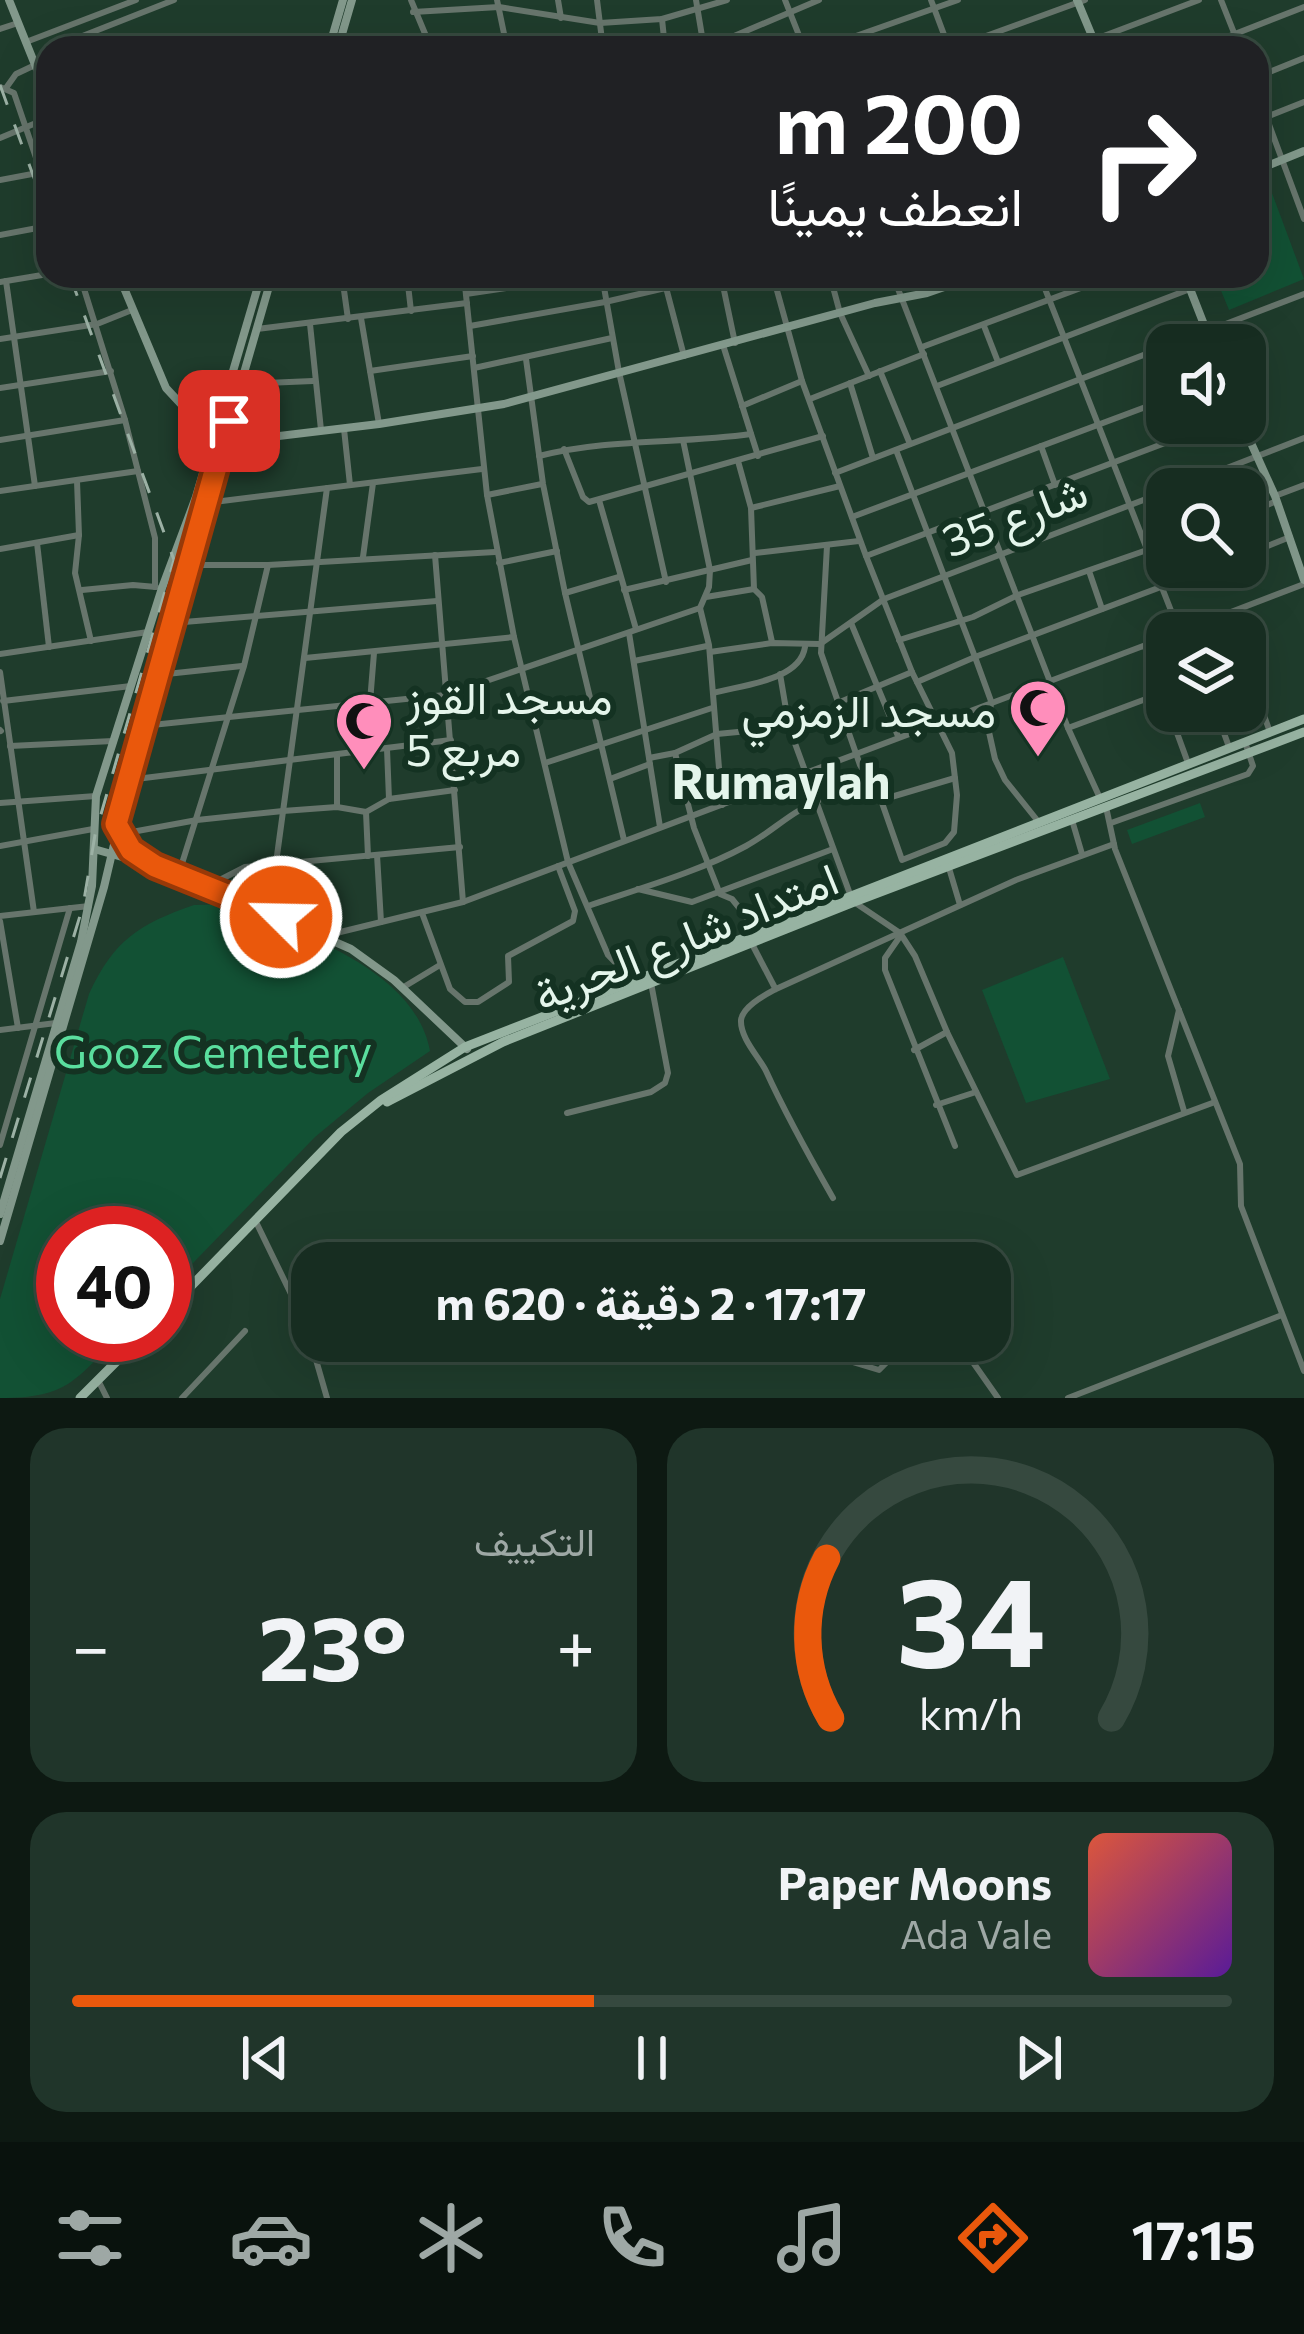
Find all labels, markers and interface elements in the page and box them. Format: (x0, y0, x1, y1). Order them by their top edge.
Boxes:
text: 200 m (775, 69, 1023, 171)
icon: right (1065, 84, 1221, 240)
text: انعطف يمينًا (768, 171, 1023, 237)
map controls (1146, 324, 1266, 732)
button: sound (1146, 324, 1266, 444)
pin (178, 370, 280, 472)
icon: arrive (196, 388, 262, 454)
street label: شارع 35 (934, 461, 1096, 572)
button: search (1146, 468, 1266, 588)
button: layers (1146, 612, 1266, 732)
place label: مسجد القوز مربع 5 (405, 668, 612, 781)
mosque icon: مسجد الزمزمي (1007, 677, 1069, 759)
place label: مسجد الزمزمي (742, 681, 996, 748)
mosque icon: مسجد القوز مربع 5 (333, 690, 395, 772)
district label: Rumaylah (671, 750, 891, 809)
street label: امتداد شارع الحرية (525, 849, 847, 1027)
position arrow (218, 854, 344, 980)
park label: Gooz Cemetery (54, 1022, 372, 1077)
speed limit sign: 40 (36, 1206, 192, 1362)
text: 17:17 · 2 دقيقة · 620 m (435, 1274, 867, 1329)
text: التكييف (474, 1516, 595, 1564)
text: 34 (896, 1540, 1045, 1693)
text: 23° (259, 1589, 407, 1700)
text: − (72, 1604, 110, 1685)
text: + (556, 1604, 595, 1685)
text: km/h (918, 1686, 1023, 1739)
text: Paper Moons (778, 1854, 1052, 1909)
text: Ada Vale (900, 1909, 1052, 1957)
icon: previous (232, 2025, 298, 2091)
icon: pause (619, 2025, 685, 2091)
icon: next (1006, 2025, 1072, 2091)
icon: filters (48, 2196, 132, 2280)
icon: car (229, 2196, 313, 2280)
icon: climate (409, 2196, 493, 2280)
icon: phone (590, 2196, 674, 2280)
icon: music (770, 2196, 854, 2280)
icon: directions (951, 2196, 1035, 2280)
text: 17:15 (1131, 2205, 1256, 2271)

